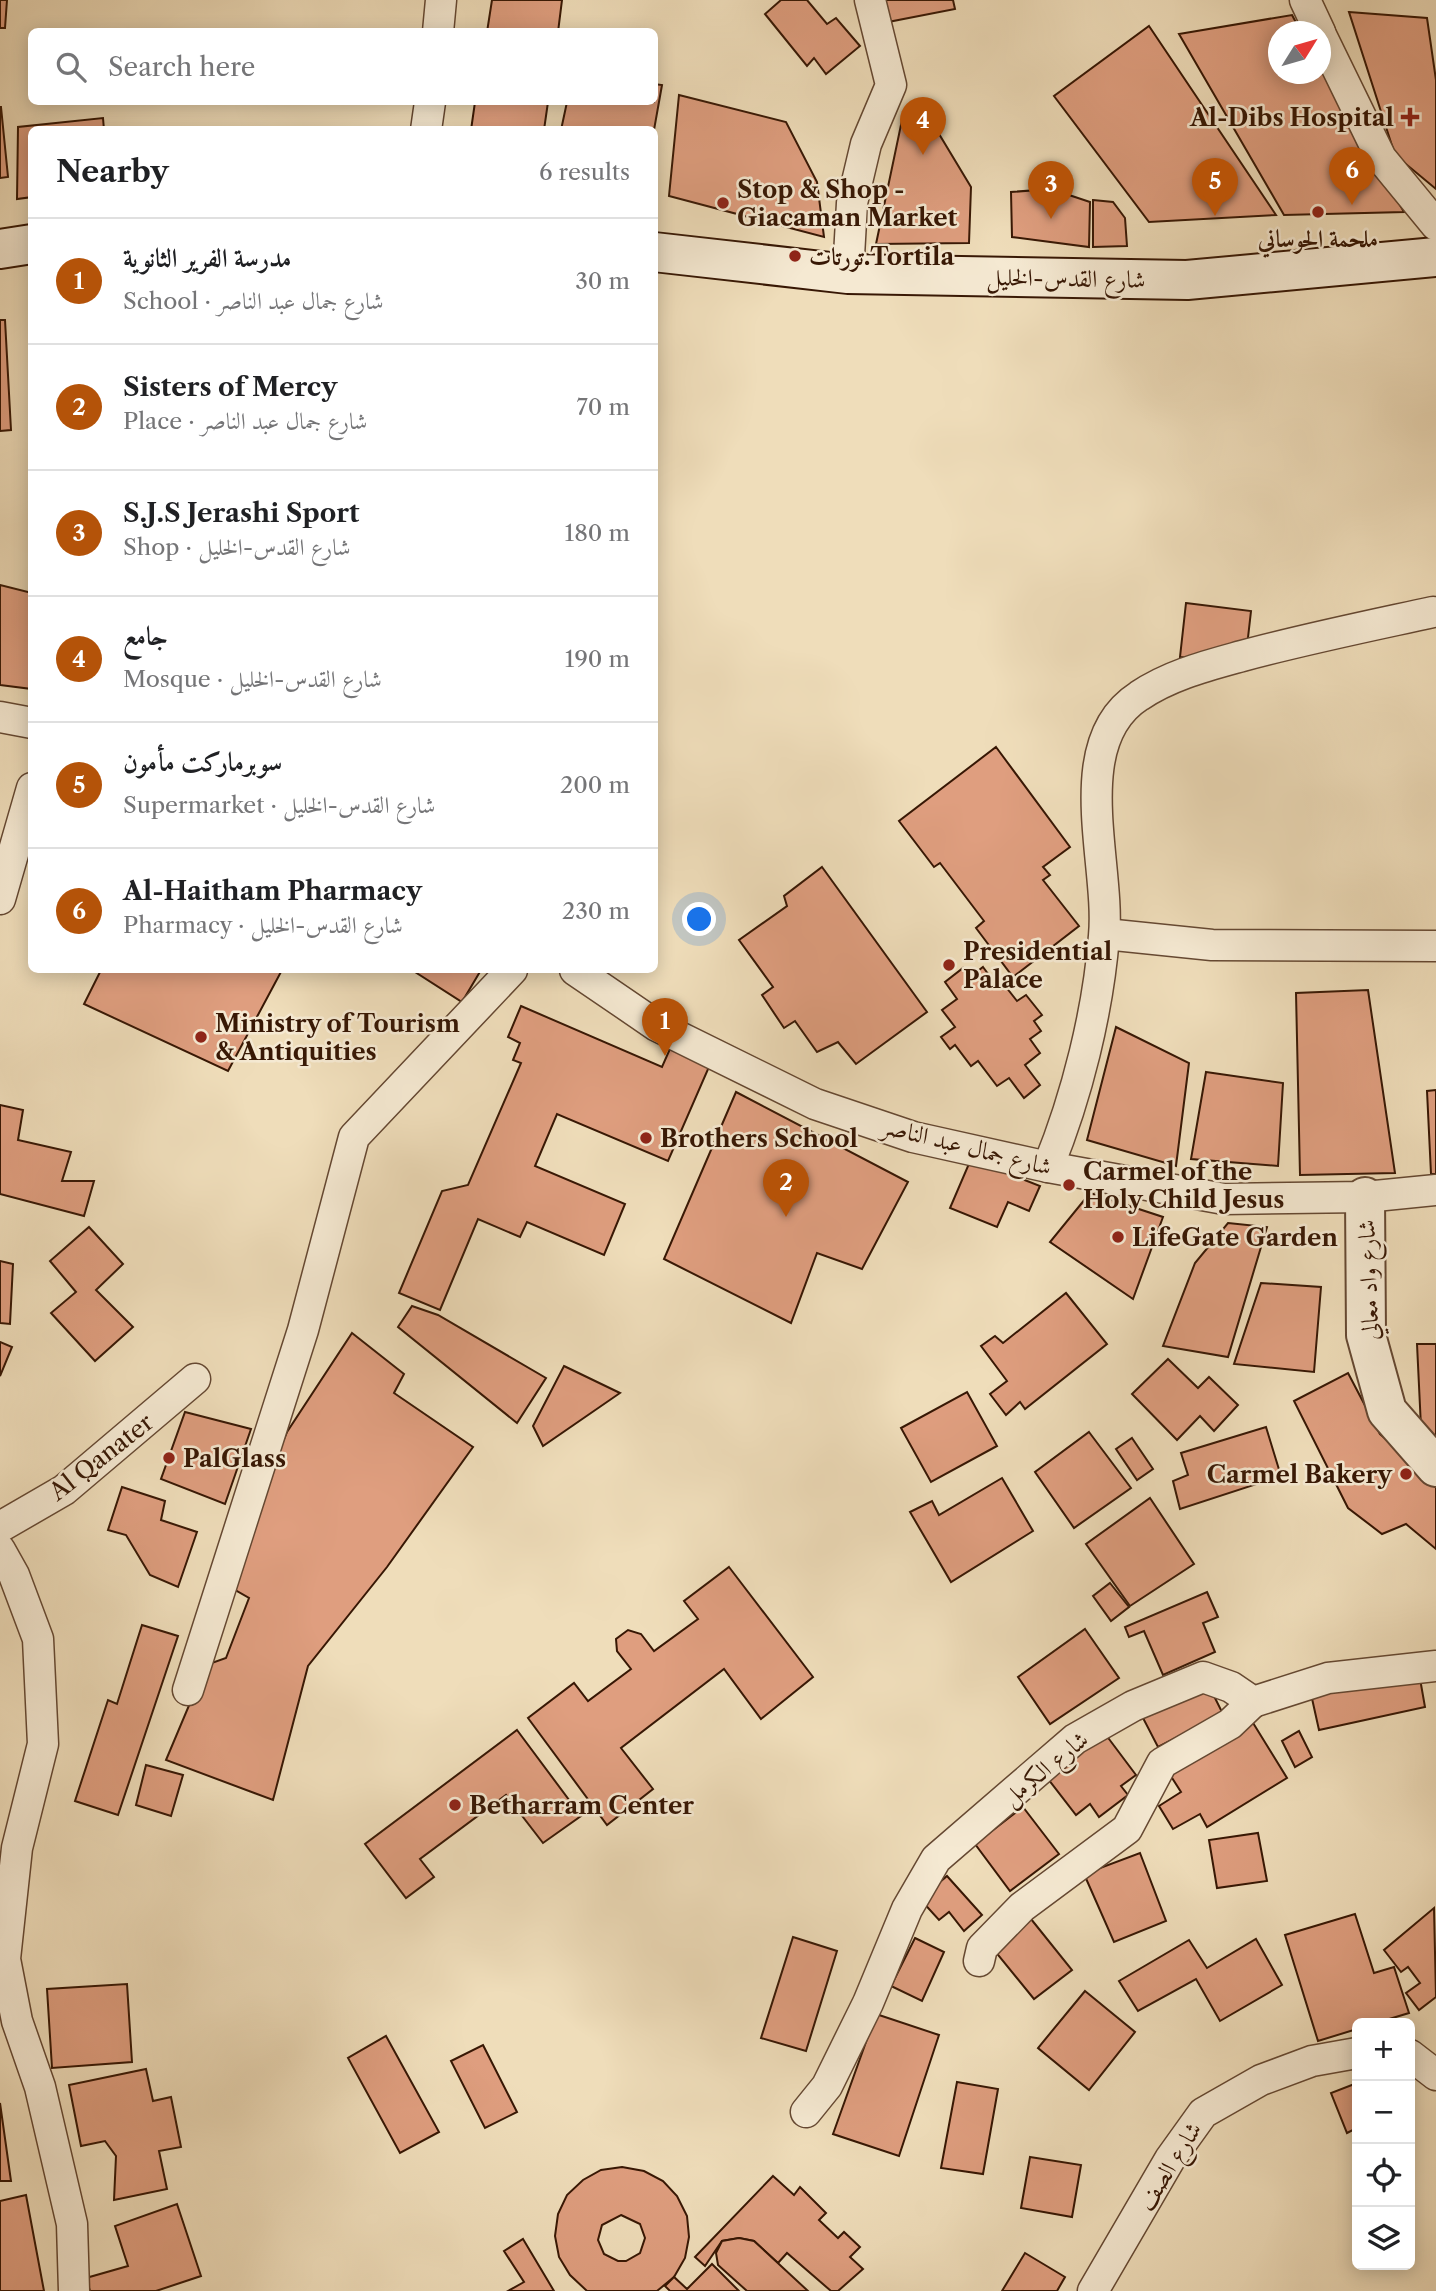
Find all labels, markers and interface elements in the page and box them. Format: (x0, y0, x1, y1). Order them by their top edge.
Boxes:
north arrow (1268, 21, 1331, 84)
search box (28, 28, 658, 105)
icon: search (52, 48, 90, 86)
text: Search here (108, 51, 255, 83)
pin: 4 (900, 97, 946, 155)
place label: Al-Dibs Hospital (1189, 103, 1394, 132)
marker: Al-Dibs Hospital (1400, 107, 1420, 127)
pin: 6 (1329, 147, 1375, 205)
text: Nearby (56, 153, 169, 190)
text: 6 results (539, 158, 630, 186)
pin: 5 (1192, 158, 1238, 216)
pin: 3 (1028, 161, 1074, 219)
place label: Stop & Shop - Giacaman Market (737, 175, 958, 232)
marker: Stop & Shop - Giacaman Market (715, 195, 731, 211)
marker: ملحمة الحوساني (1310, 204, 1326, 220)
place label: ملحمة الحوساني (1257, 224, 1378, 258)
text: مدرسة الفرير الثانوية (123, 242, 291, 274)
place label: تورتات.Tortila (809, 242, 955, 272)
marker: تورتات.Tortila (787, 248, 803, 264)
street label: شارع القدس-الخليل (986, 262, 1146, 300)
text: 1 (74, 267, 84, 295)
text: 30 m (575, 267, 630, 295)
text: School · شارع جمال عبد الناصر (123, 287, 384, 315)
text: Sisters of Mercy (123, 371, 337, 403)
text: 2 (72, 393, 86, 421)
text: 70 m (577, 393, 630, 421)
text: Place · شارع جمال عبد الناصر (123, 407, 367, 435)
text: S.J.S Jerashi Sport (123, 497, 359, 529)
text: 3 (73, 519, 86, 547)
text: 180 m (565, 519, 630, 547)
text: Shop · شارع القدس-الخليل (123, 533, 351, 561)
text: جامع (123, 620, 168, 652)
text: 4 (72, 645, 86, 673)
text: 190 m (565, 645, 630, 673)
text: Mosque · شارع القدس-الخليل (123, 665, 382, 693)
text: سوبرماركت مأمون (123, 746, 282, 778)
text: 5 (73, 771, 85, 799)
text: 200 m (560, 771, 630, 799)
text: Supermarket · شارع القدس-الخليل (123, 791, 435, 819)
text: Al-Haitham Pharmacy (123, 875, 422, 907)
text: 6 (72, 897, 86, 925)
text: 230 m (562, 897, 630, 925)
your location (682, 902, 716, 936)
text: Pharmacy · شارع القدس-الخليل (123, 911, 403, 939)
place label: Presidential Palace (963, 937, 1112, 994)
marker: Presidential Palace (941, 957, 957, 973)
pin: 1 (642, 998, 688, 1056)
place label: Ministry of Tourism & Antiquities (215, 1009, 460, 1066)
marker: Ministry of Tourism & Antiquities (193, 1029, 209, 1045)
street label: شارع جمال عبد الناصر (875, 1110, 1055, 1187)
place label: Brothers School (660, 1124, 858, 1153)
marker: Brothers School (638, 1130, 654, 1146)
place label: Carmel of the Holy Child Jesus (1083, 1157, 1284, 1214)
pin: 2 (763, 1159, 809, 1217)
marker: Carmel of the Holy Child Jesus (1061, 1177, 1077, 1193)
street label: شارع واد معالي (1351, 1219, 1391, 1341)
place label: LifeGate Garden (1132, 1223, 1338, 1252)
marker: LifeGate Garden (1110, 1229, 1126, 1245)
street label: Al Qanater (43, 1408, 159, 1507)
place label: PalGlass (183, 1444, 286, 1473)
marker: PalGlass (161, 1450, 177, 1466)
place label: Carmel Bakery (1207, 1460, 1393, 1489)
marker: Carmel Bakery (1398, 1466, 1414, 1482)
street label: شارع الكرمل (996, 1724, 1098, 1816)
place label: Betharram Center (469, 1791, 694, 1820)
marker: Betharram Center (447, 1797, 463, 1813)
map controls (1352, 2018, 1415, 2270)
button: + (1352, 2018, 1415, 2081)
button: − (1352, 2081, 1415, 2144)
street label: شارع الصف (1130, 2116, 1213, 2219)
button: locate (1352, 2144, 1415, 2207)
button: layers (1352, 2207, 1415, 2270)

